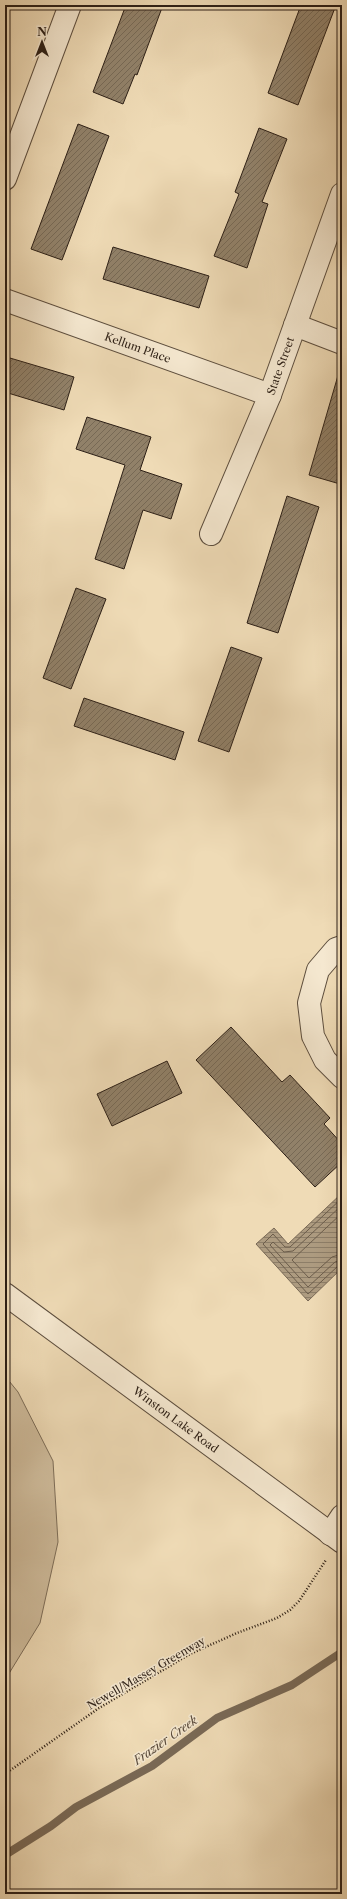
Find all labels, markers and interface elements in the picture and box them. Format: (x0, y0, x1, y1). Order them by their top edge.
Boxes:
north arrow (22, 22, 62, 62)
text: N (37, 25, 47, 39)
street label: Kellum Place (103, 329, 173, 366)
street label: State Street (264, 335, 297, 397)
street label: Winston Lake Road (129, 1383, 222, 1456)
street label: Newell/Massey Greenway (84, 1633, 208, 1713)
water label: Frazier Creek (129, 1712, 201, 1768)

